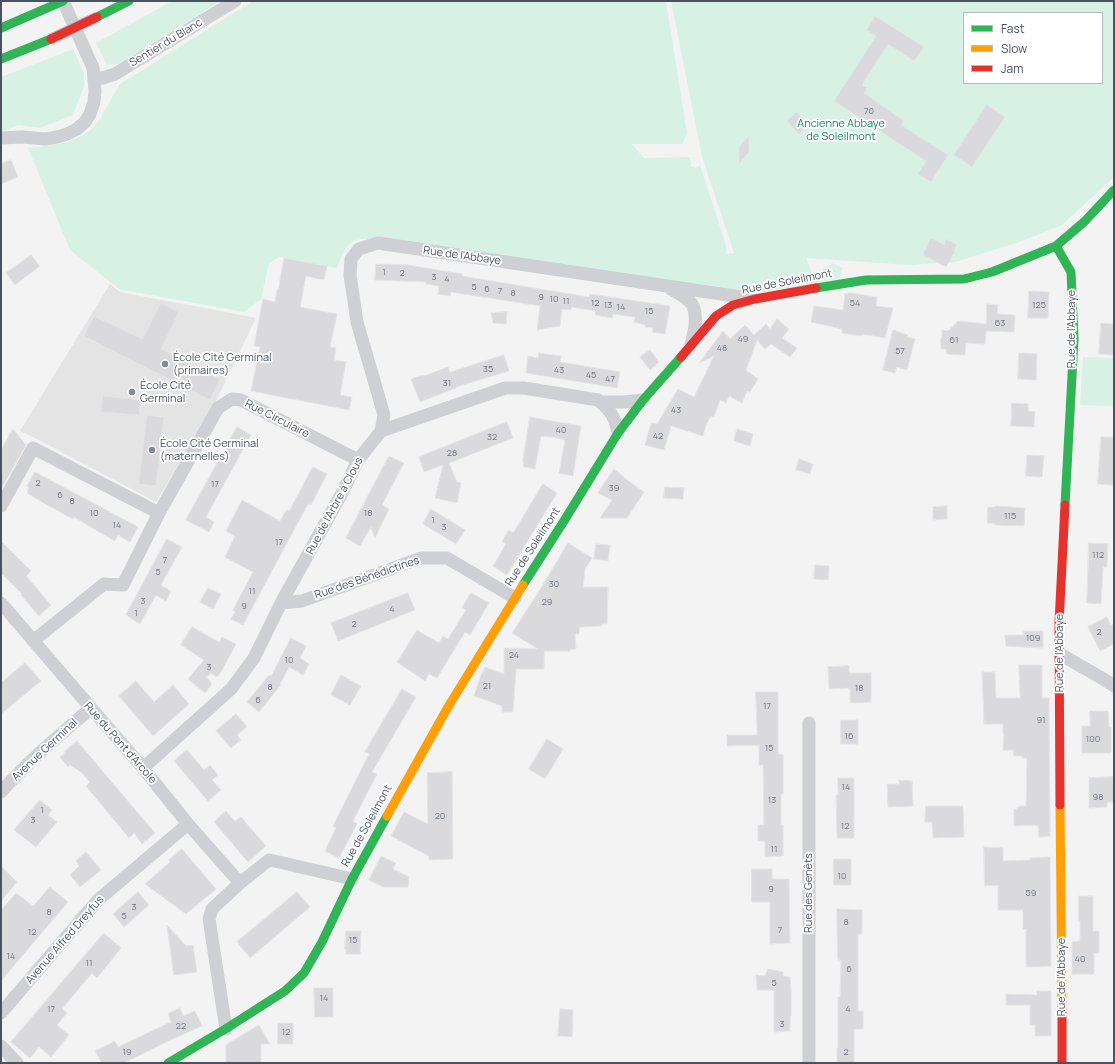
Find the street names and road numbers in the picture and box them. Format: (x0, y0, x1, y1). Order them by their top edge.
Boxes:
street label: Sentier du Blanc (127, 16, 205, 70)
street label: Rue de l'Abbaye (422, 244, 502, 268)
street label: Rue de Soleilmont (741, 267, 833, 297)
street label: Rue de l'Abbaye (1065, 290, 1079, 368)
street label: Rue Circulaire (243, 397, 311, 441)
street label: Rue de l'Arbre à Clous (304, 455, 366, 557)
street label: Rue de Soleilmont (503, 505, 563, 589)
street label: Rue des Bénédictines (313, 554, 421, 602)
street label: Rue de l'Abbaye (1053, 614, 1067, 692)
street label: Rue du Pont d'Arcole (81, 700, 159, 786)
street label: Avenue Germinal (9, 716, 81, 784)
street label: Rue de Soleilmont (339, 783, 395, 869)
street label: Rue des Genêts (802, 853, 816, 933)
street label: Avenue Alfred Dreyfus (23, 893, 107, 987)
street label: Rue de l'Abbaye (1055, 938, 1069, 1016)

